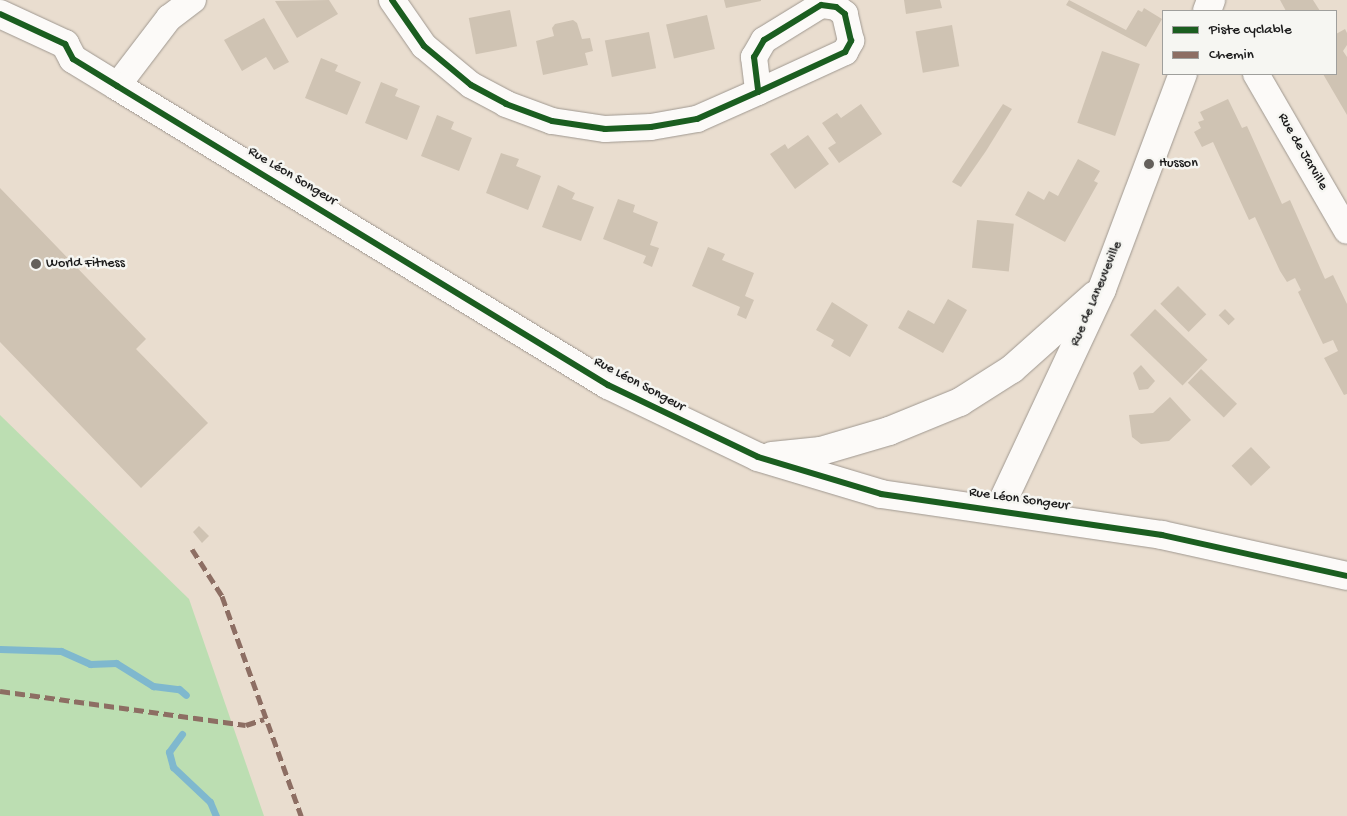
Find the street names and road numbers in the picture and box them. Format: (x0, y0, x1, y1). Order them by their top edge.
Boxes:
street label: Rue de Jarville (1273, 111, 1331, 193)
street label: Rue Léon Songeur (244, 144, 340, 210)
street label: Rue de Laneuveville (1067, 239, 1127, 349)
street label: Rue Léon Songeur (590, 354, 688, 416)
street label: Rue Léon Songeur (968, 485, 1070, 515)

